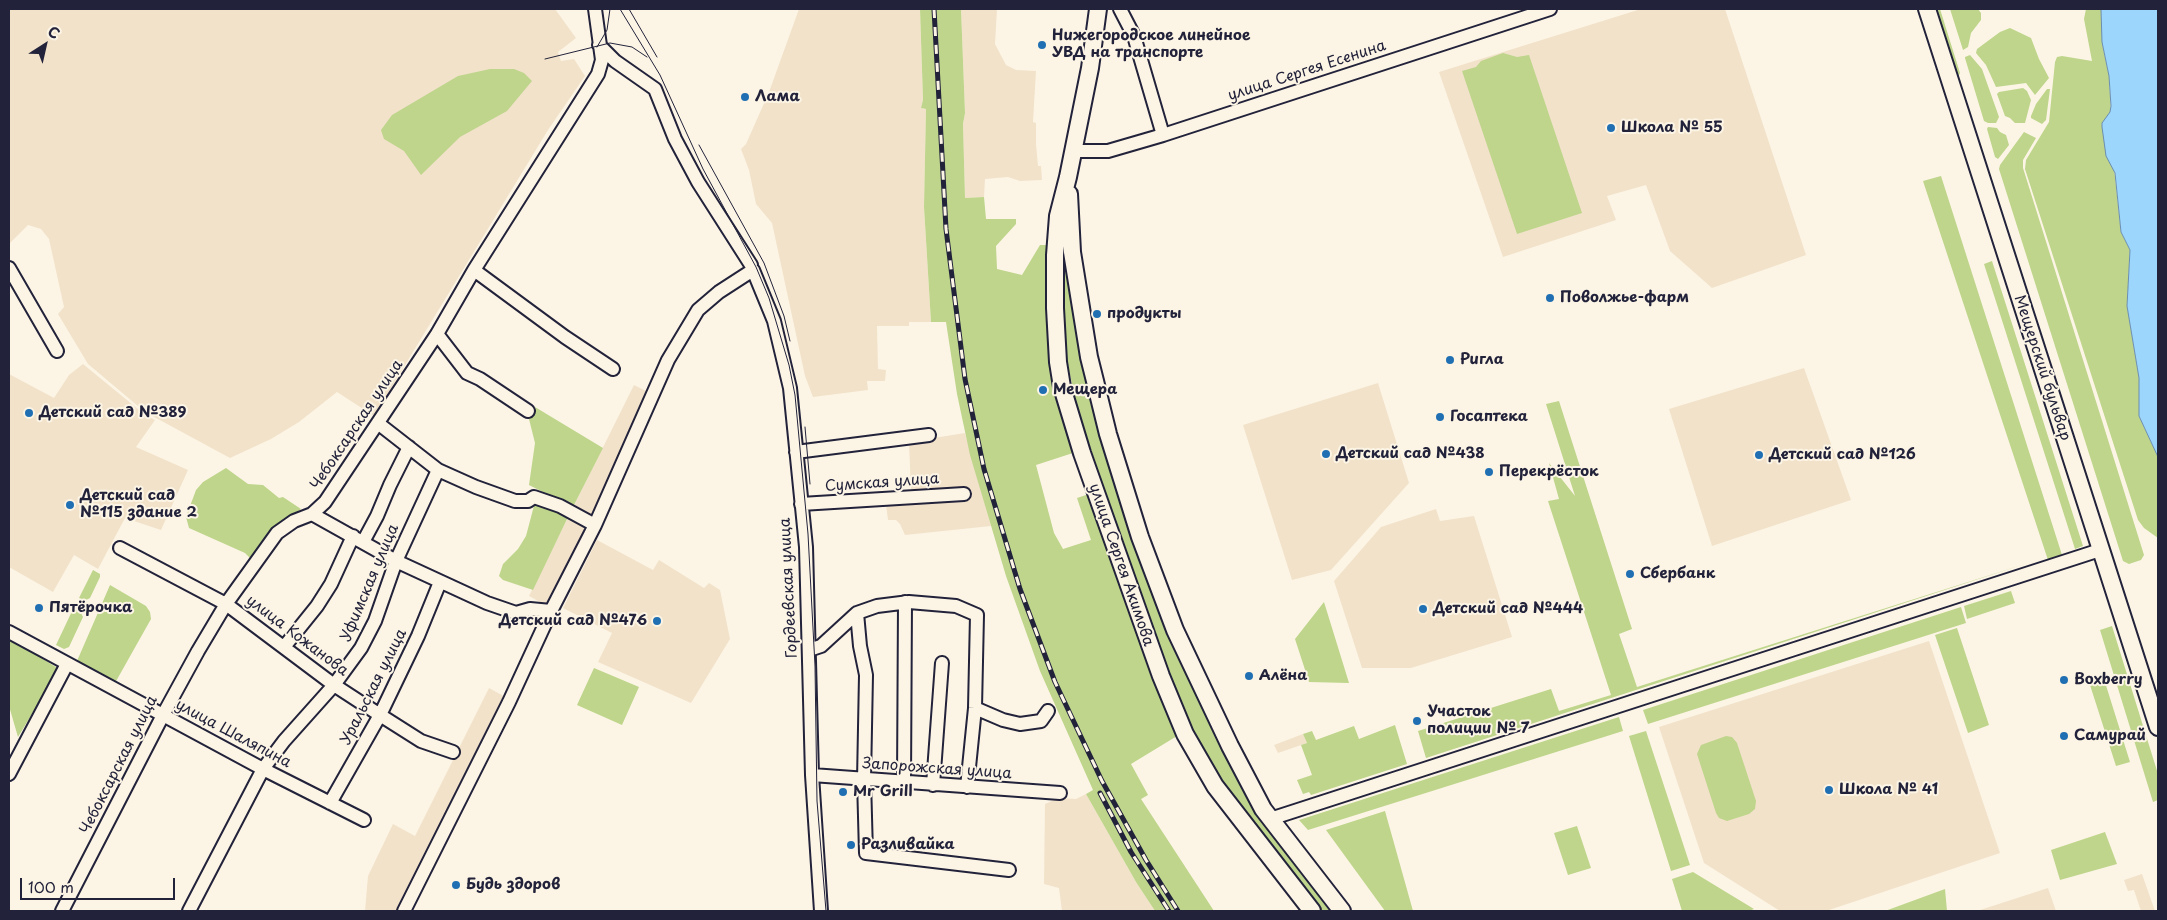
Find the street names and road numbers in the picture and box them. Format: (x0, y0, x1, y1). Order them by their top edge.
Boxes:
street label: улица Сергея Есенина (1226, 37, 1388, 105)
street label: Мещерский бульвар (2010, 293, 2074, 443)
street label: Чебоксарская улица (307, 357, 407, 493)
street label: Сумская улица (824, 470, 940, 496)
street label: улица Сергея Акимова (1085, 481, 1157, 649)
street label: Гордеевская улица (776, 517, 802, 659)
street label: Уфимская улица (337, 522, 403, 644)
street label: улица Кожанова (242, 592, 352, 680)
street label: Уральская улица (337, 626, 411, 748)
street label: Чебоксарская улица (76, 693, 162, 837)
street label: улица Шаляпина (172, 696, 294, 772)
street label: Запорожская улица (862, 755, 1012, 783)

